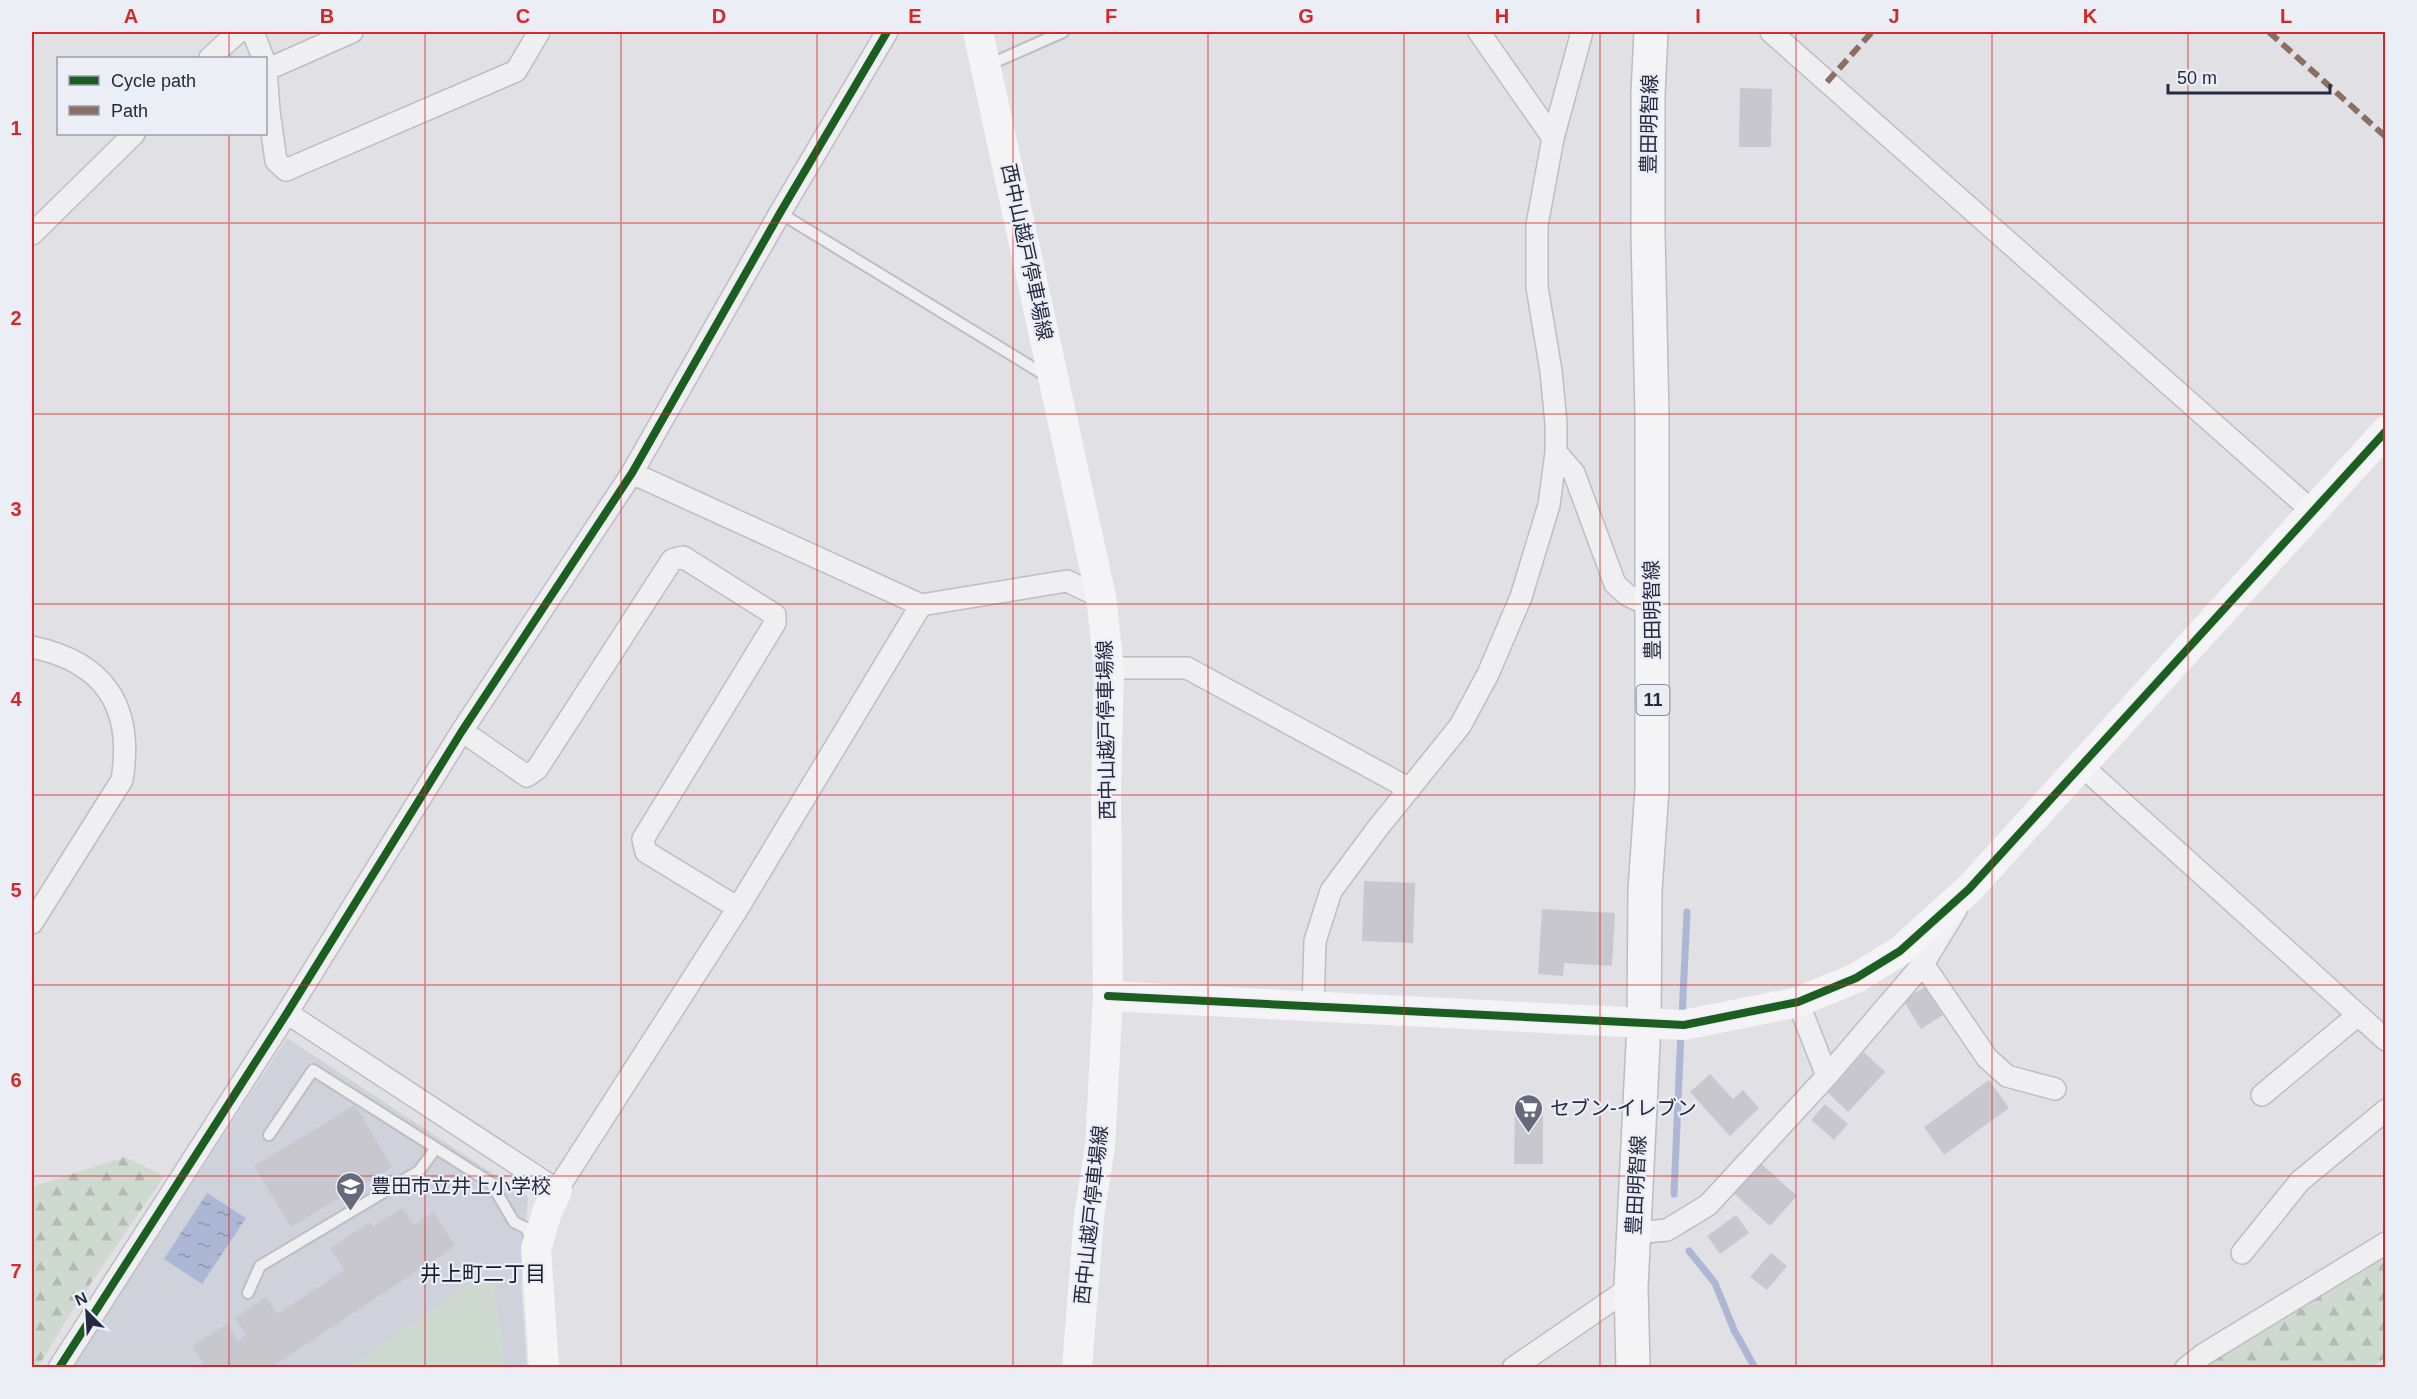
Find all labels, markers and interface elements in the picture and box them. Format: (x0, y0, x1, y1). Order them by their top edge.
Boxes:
text: A (124, 5, 138, 27)
text: B (320, 5, 334, 27)
text: C (516, 5, 530, 27)
text: D (712, 5, 726, 27)
text: E (908, 5, 922, 27)
text: F (1105, 5, 1117, 27)
text: G (1298, 5, 1314, 27)
text: H (1495, 5, 1509, 27)
text: I (1695, 5, 1701, 27)
text: J (1888, 5, 1900, 27)
text: K (2083, 5, 2098, 27)
text: L (2280, 5, 2292, 27)
legend (57, 57, 267, 135)
scale bar (2168, 57, 2330, 95)
text: 50 m (2177, 68, 2217, 88)
text: Cycle path (111, 71, 196, 91)
street label: 豊田明智線 (1637, 74, 1661, 174)
text: Path (111, 101, 148, 121)
text: 1 (10, 117, 22, 139)
street label: 西中山越戸停車場線 (998, 162, 1056, 342)
text: 2 (10, 307, 22, 329)
text: 3 (10, 498, 22, 520)
street label: 豊田明智線 (1640, 560, 1664, 660)
street label: 西中山越戸停車場線 (1093, 640, 1119, 820)
road number: 11 (1636, 685, 1670, 715)
text: 4 (10, 688, 22, 710)
text: 5 (10, 879, 22, 901)
text: 6 (10, 1069, 22, 1091)
supermarket icon: セブン-イレブン (1513, 1092, 1545, 1134)
place label: セブン-イレブン (1550, 1097, 1697, 1119)
street label: 西中山越戸停車場線 (1071, 1124, 1111, 1306)
street label: 豊田明智線 (1622, 1134, 1650, 1236)
school or university icon: 豊田市立井上小学校 (334, 1170, 366, 1212)
place label: 豊田市立井上小学校 (371, 1175, 551, 1197)
text: 7 (10, 1260, 22, 1282)
district label: 井上町二丁目 (420, 1262, 546, 1285)
north arrow (57, 1282, 117, 1342)
text: N (72, 1289, 90, 1309)

